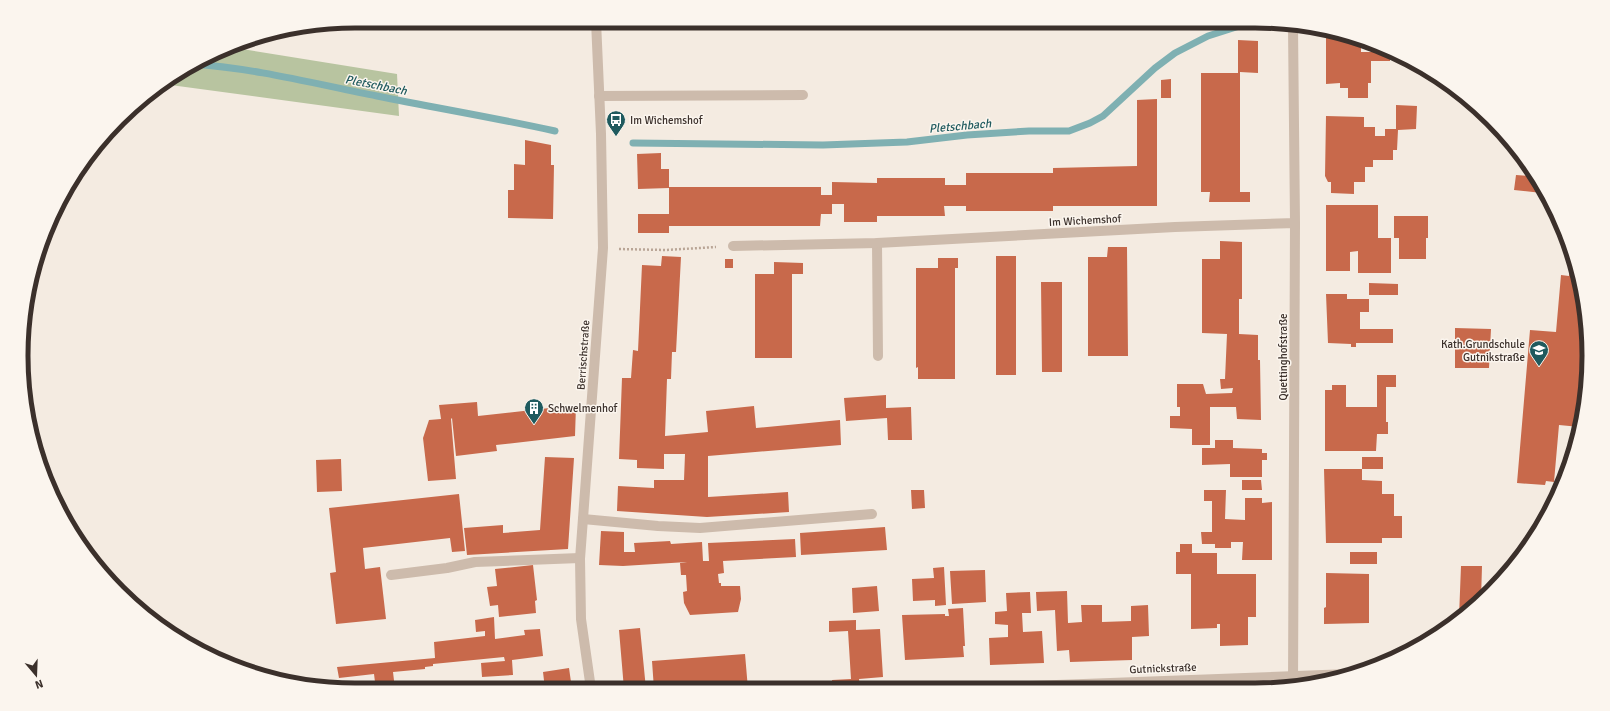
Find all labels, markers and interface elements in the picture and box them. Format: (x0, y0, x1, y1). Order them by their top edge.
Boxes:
water label: Pletschbach (344, 72, 408, 99)
bus stop icon: Im Wichemshof (605, 109, 627, 137)
place label: Im Wichemshof (630, 114, 704, 127)
water label: Pletschbach (928, 116, 992, 137)
street label: Im Wichemshof (1049, 212, 1123, 229)
street label: Quettinghofstraße (1277, 313, 1290, 401)
street label: Berrischstraße (575, 320, 592, 390)
place label: Kath.Grundschule Gutnikstraße (1441, 338, 1525, 364)
school or university icon: Kath.Grundschule Gutnikstraße (1528, 339, 1550, 367)
building icon: Schwelmenhof (523, 397, 545, 425)
place label: Schwelmenhof (548, 402, 619, 415)
north arrow (16, 655, 56, 695)
street label: Gutnickstraße (1129, 661, 1197, 676)
text: N (33, 677, 45, 691)

